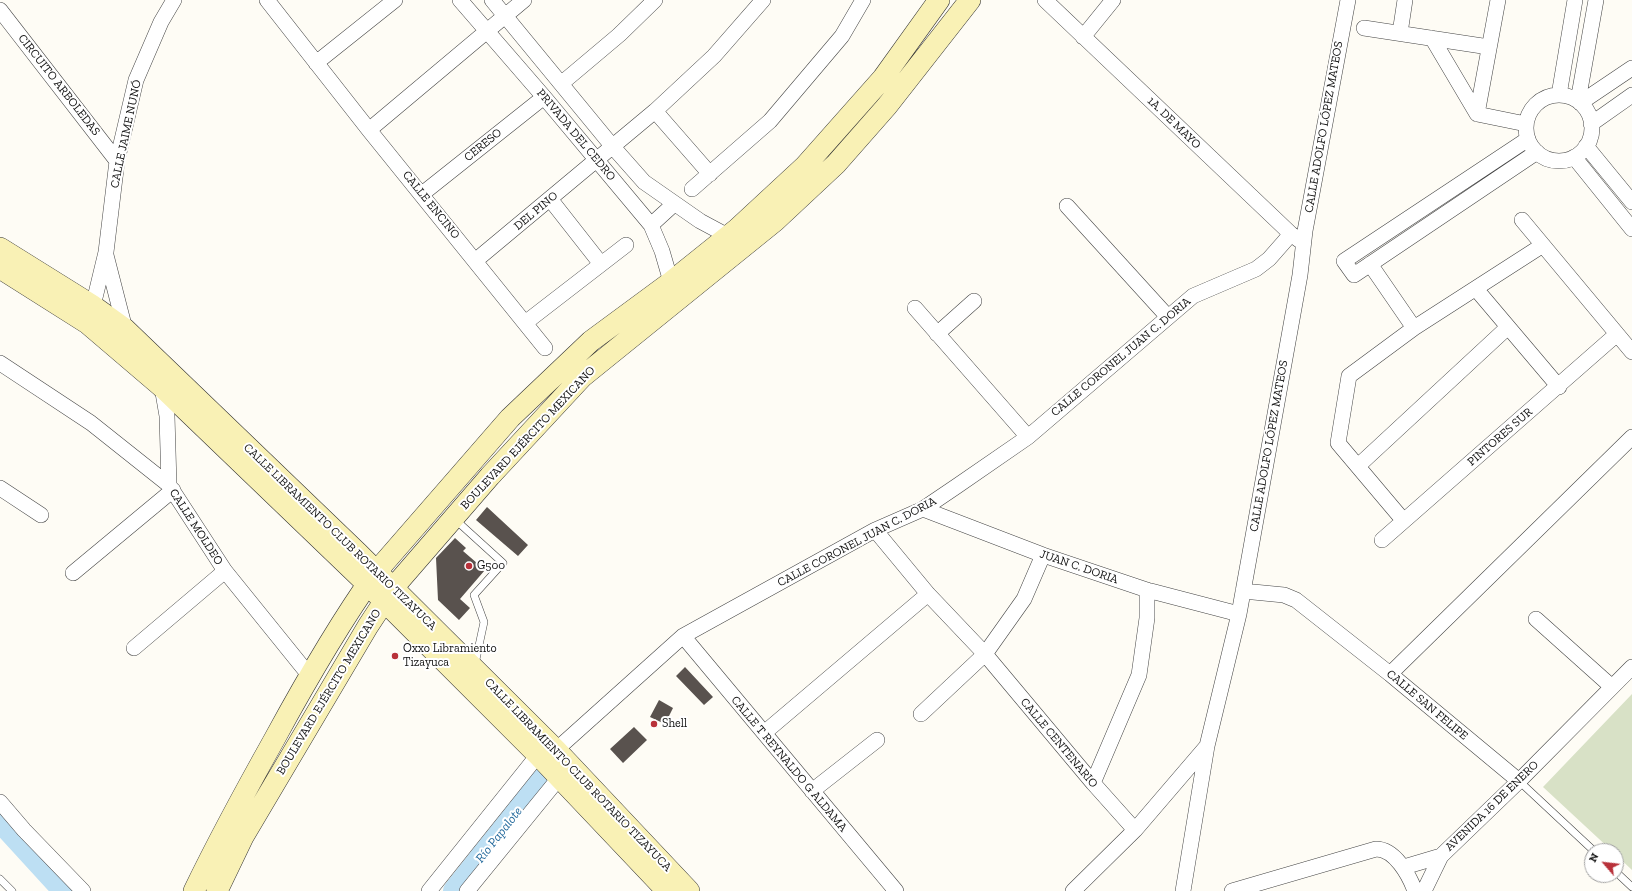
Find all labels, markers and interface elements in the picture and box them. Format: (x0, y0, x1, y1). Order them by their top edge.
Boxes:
street label: CIRCUITO ARBOLEDAS (15, 31, 103, 139)
street label: CALLE ADOLFO LÓPEZ MATEOS (1302, 40, 1346, 214)
street label: CALLE JAIME NUNÓ (107, 79, 145, 189)
street label: PRIVADA DEL CEDRO (533, 86, 619, 184)
street label: 1A. DE MAYO (1144, 94, 1204, 152)
street label: CERESO (461, 125, 505, 165)
street label: CALLE ENCINO (399, 168, 463, 242)
street label: DEL PINO (511, 189, 561, 233)
street label: CALLE CORONEL JUAN C. DORIA (1048, 294, 1194, 420)
street label: CALLE ADOLFO LÓPEZ MATEOS (1247, 359, 1291, 533)
street label: BOULEVARD EJÉRCITO MEXICANO (458, 363, 598, 513)
street label: PINTORES SUR (1465, 405, 1535, 469)
street label: CALLE LIBRAMIENTO CLUB ROTARIO TIZAYUCA (240, 441, 440, 633)
street label: CALLE MOLDEO (166, 486, 226, 568)
street label: CALLE CORONEL JUAN C. DORIA (775, 494, 939, 590)
street label: JUAN C. DORIA (1038, 547, 1120, 587)
place label: G500 (477, 559, 505, 573)
marker: G500 (464, 561, 474, 571)
street label: BOULEVARD EJÉRCITO MEXICANO (274, 607, 384, 777)
place label: Oxxo Libramiento Tizayuca (403, 642, 497, 670)
marker: Oxxo Libramiento Tizayuca (390, 651, 400, 661)
street label: CALLE SAN FELIPE (1383, 667, 1471, 743)
street label: CALLE LIBRAMIENTO CLUB ROTARIO TIZAYUCA (482, 675, 674, 875)
street label: CALLE T REYNALDO G ALDAMA (728, 693, 850, 835)
street label: CALLE CENTENARIO (1017, 695, 1101, 791)
place label: Shell (662, 717, 687, 731)
marker: Shell (649, 719, 659, 729)
street label: AVENIDA 16 DE ENERO (1442, 758, 1542, 854)
water label: Río Papalote (472, 804, 526, 866)
north arrow (1584, 843, 1624, 883)
text: N (1586, 851, 1602, 864)

